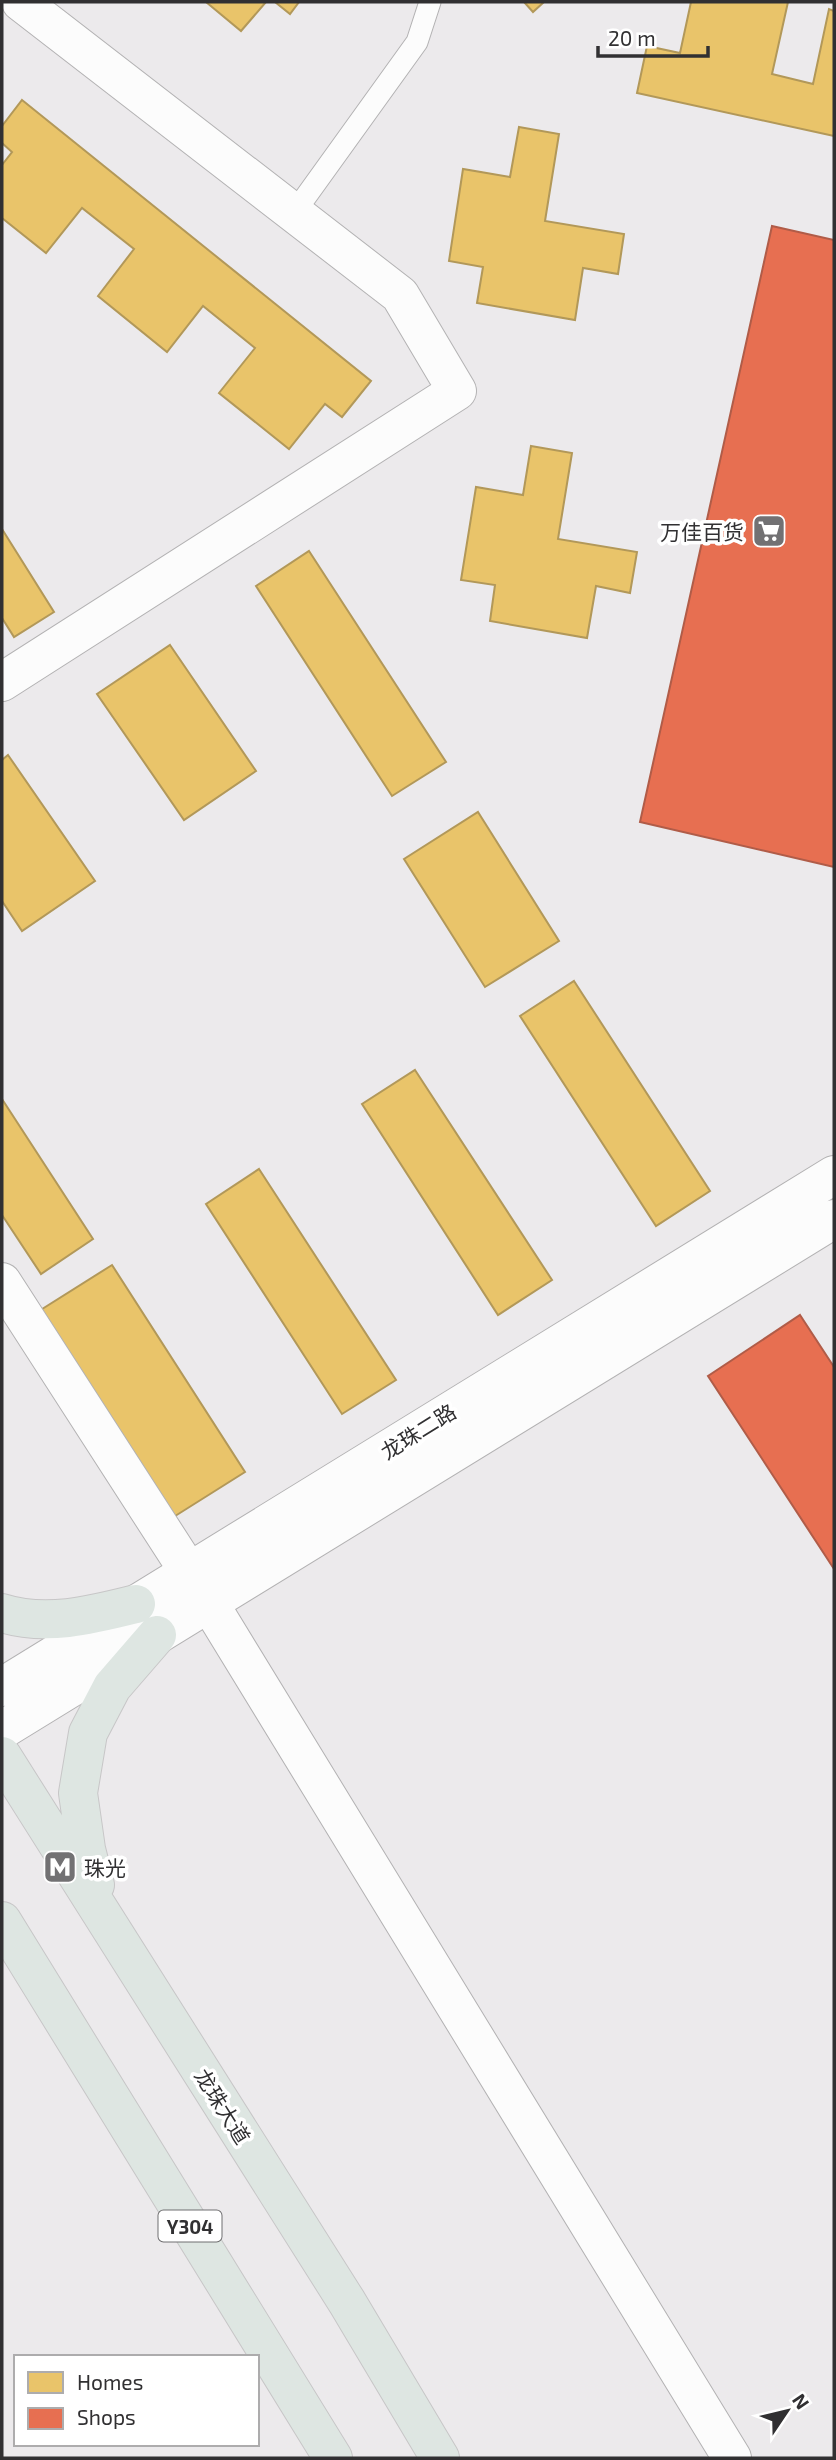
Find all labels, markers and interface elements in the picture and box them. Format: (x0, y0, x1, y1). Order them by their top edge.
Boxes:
scale bar (598, 14, 708, 58)
text: 20 m (608, 25, 656, 50)
supermarket icon: 万佳百货 (750, 512, 788, 550)
place label: 万佳百货 (660, 519, 744, 544)
street label: 龙珠二路 (376, 1398, 460, 1464)
metro station icon: 珠光 (41, 1848, 79, 1886)
place label: 珠光 (84, 1855, 126, 1880)
street label: 龙珠大道 (190, 2064, 256, 2148)
road number: Y304 (158, 2210, 222, 2242)
legend (14, 2355, 259, 2446)
text: Homes (77, 2369, 143, 2394)
north arrow (752, 2376, 822, 2446)
text: N (788, 2389, 815, 2413)
text: Shops (77, 2404, 136, 2429)

